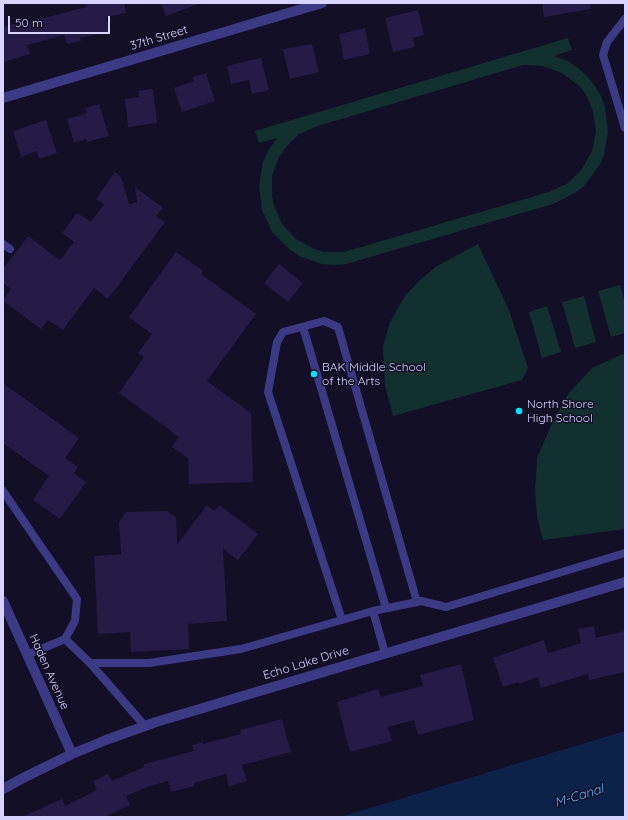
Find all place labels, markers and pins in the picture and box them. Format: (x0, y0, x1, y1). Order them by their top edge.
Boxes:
place label: BAK Middle School of the Arts (322, 360, 426, 388)
marker: BAK Middle School of the Arts (309, 369, 319, 379)
place label: North Shore High School (527, 397, 594, 425)
marker: North Shore High School (514, 406, 524, 416)

